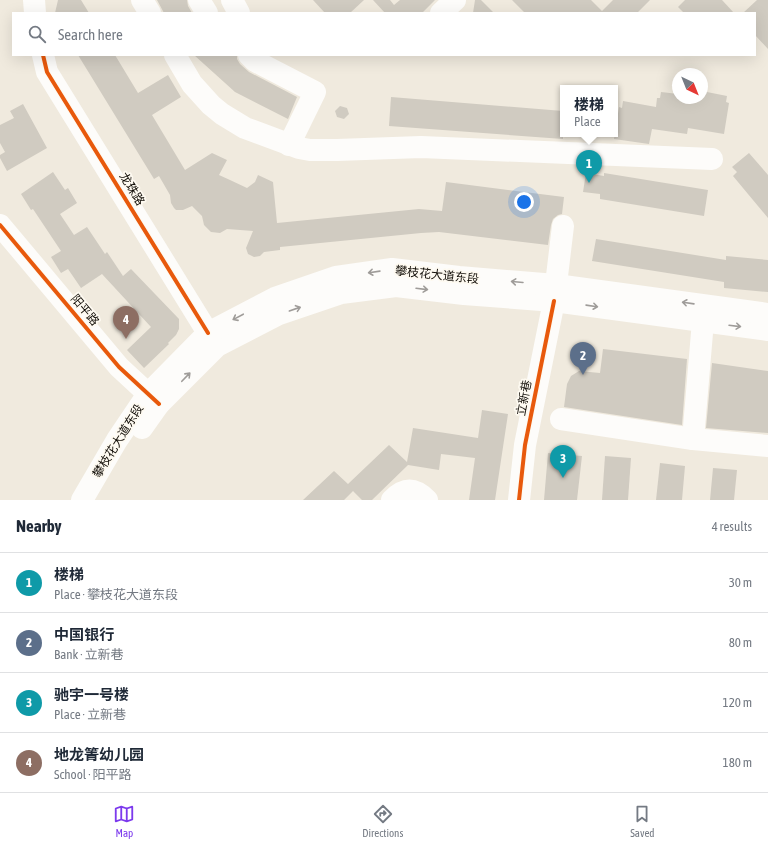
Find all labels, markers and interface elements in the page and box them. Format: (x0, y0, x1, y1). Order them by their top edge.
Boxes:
search box (12, 12, 756, 56)
icon: search (26, 23, 48, 45)
text: Search here (58, 26, 123, 43)
north arrow (672, 68, 708, 104)
popup (560, 85, 618, 137)
text: 楼梯 (574, 96, 604, 113)
text: Place (574, 114, 601, 129)
pin: 1 (576, 150, 602, 183)
street label: 龙珠路 (117, 170, 147, 208)
your location (514, 192, 534, 212)
street label: 攀枝花大道东段 (394, 264, 480, 286)
one-way arrow (368, 268, 381, 276)
one-way arrow (511, 279, 524, 286)
one-way arrow (415, 285, 428, 293)
street label: 阳平路 (68, 292, 102, 328)
one-way arrow (682, 299, 695, 307)
one-way arrow (586, 302, 599, 310)
one-way arrow (288, 305, 301, 312)
pin: 4 (113, 306, 139, 339)
one-way arrow (232, 314, 244, 321)
one-way arrow (728, 322, 741, 329)
pin: 2 (570, 342, 596, 375)
one-way arrow (181, 372, 191, 382)
street label: 立新巷 (514, 379, 534, 417)
street label: 攀枝花大道东段 (90, 402, 146, 480)
pin: 3 (550, 445, 576, 478)
text: Nearby (16, 516, 62, 536)
text: 4 results (712, 519, 752, 534)
text: 楼梯 (54, 566, 84, 583)
text: 1 (26, 575, 32, 590)
text: 30 m (729, 575, 752, 590)
text: Place · 攀枝花大道东段 (54, 587, 178, 602)
text: 中国银行 (54, 626, 114, 643)
text: 2 (26, 635, 32, 650)
text: 80 m (729, 635, 752, 650)
text: Bank · 立新巷 (54, 647, 124, 662)
text: 驰宇一号楼 (54, 686, 129, 703)
text: 3 (26, 695, 32, 710)
text: 120 m (723, 695, 752, 710)
text: Place · 立新巷 (54, 707, 126, 722)
text: 地龙箐幼儿园 (54, 746, 144, 763)
text: 4 (26, 755, 32, 770)
text: 180 m (723, 755, 752, 770)
text: School · 阳平路 (54, 767, 132, 782)
tab: Map (113, 803, 135, 839)
tab: Directions (362, 803, 403, 839)
tab: Saved (630, 803, 655, 839)

